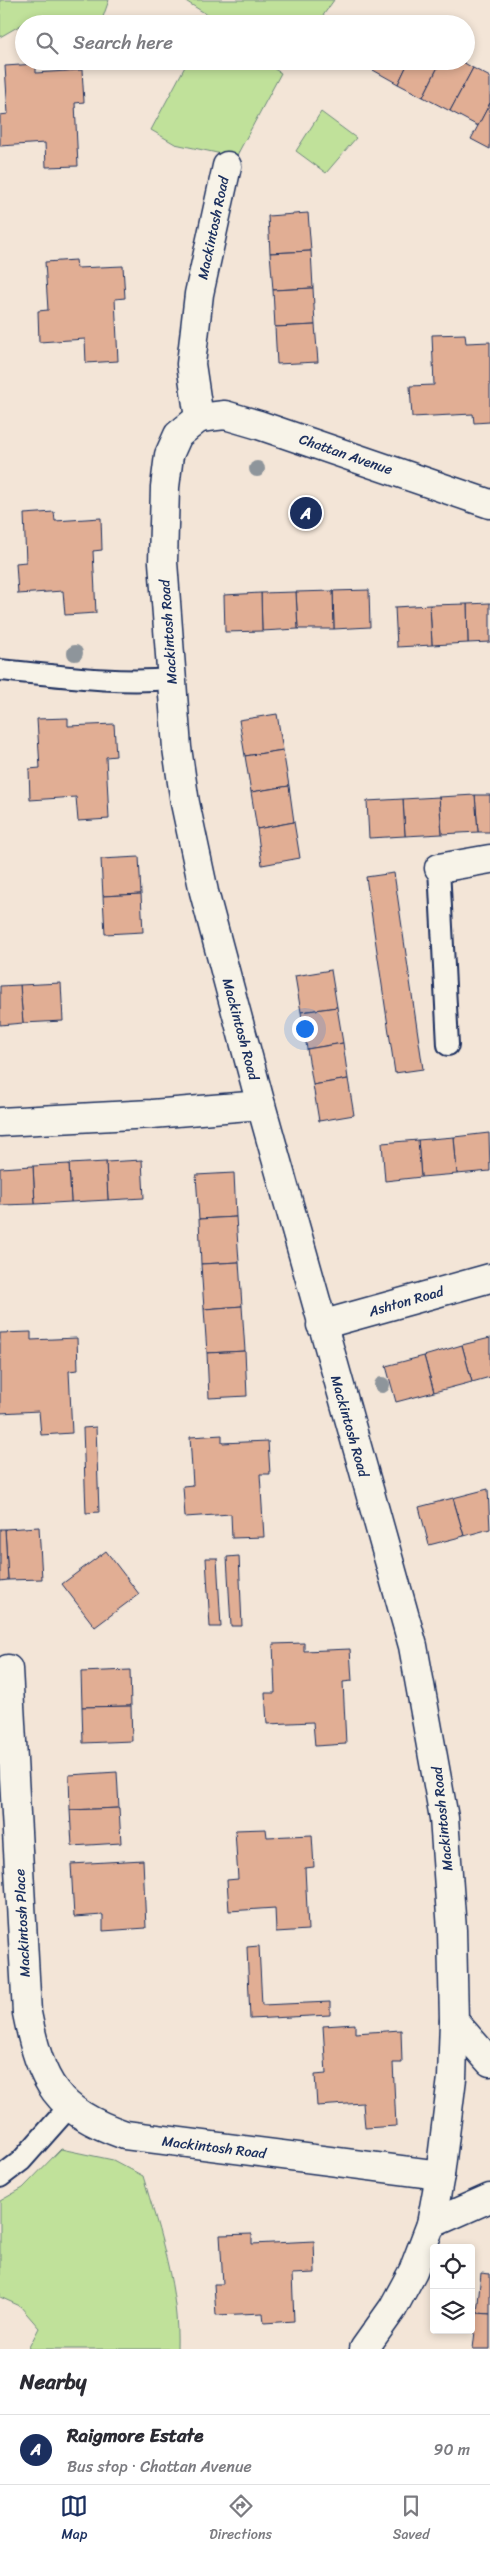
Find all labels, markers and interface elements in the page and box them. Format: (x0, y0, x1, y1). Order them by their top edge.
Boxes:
search box (15, 15, 475, 70)
text: Search here (73, 26, 173, 59)
icon: search (33, 29, 61, 57)
street label: Mackintosh Road (190, 173, 237, 282)
street label: Chattan Avenue (296, 427, 396, 482)
pin: A (290, 494, 322, 532)
street label: Mackintosh Road (152, 577, 185, 685)
street label: Mackintosh Road (215, 975, 267, 1085)
your location (292, 1016, 318, 1042)
street label: Ashton Road (365, 1278, 448, 1324)
street label: Mackintosh Road (323, 1372, 376, 1482)
street label: Mackintosh Road (424, 1764, 460, 1872)
street label: Mackintosh Place (7, 1868, 38, 1978)
street label: Mackintosh Road (160, 2129, 269, 2166)
map controls (430, 2244, 475, 2334)
button: locate (430, 2244, 475, 2289)
button: layers (430, 2289, 475, 2334)
text: Nearby (20, 2363, 86, 2401)
text: Raigmore Estate (67, 2419, 203, 2452)
text: A (31, 2435, 41, 2464)
text: 90 m (434, 2435, 470, 2464)
text: Bus stop · Chattan Avenue (67, 2452, 252, 2481)
tab: Map (60, 2492, 88, 2547)
tab: Directions (209, 2492, 272, 2547)
tab: Saved (393, 2492, 430, 2547)

